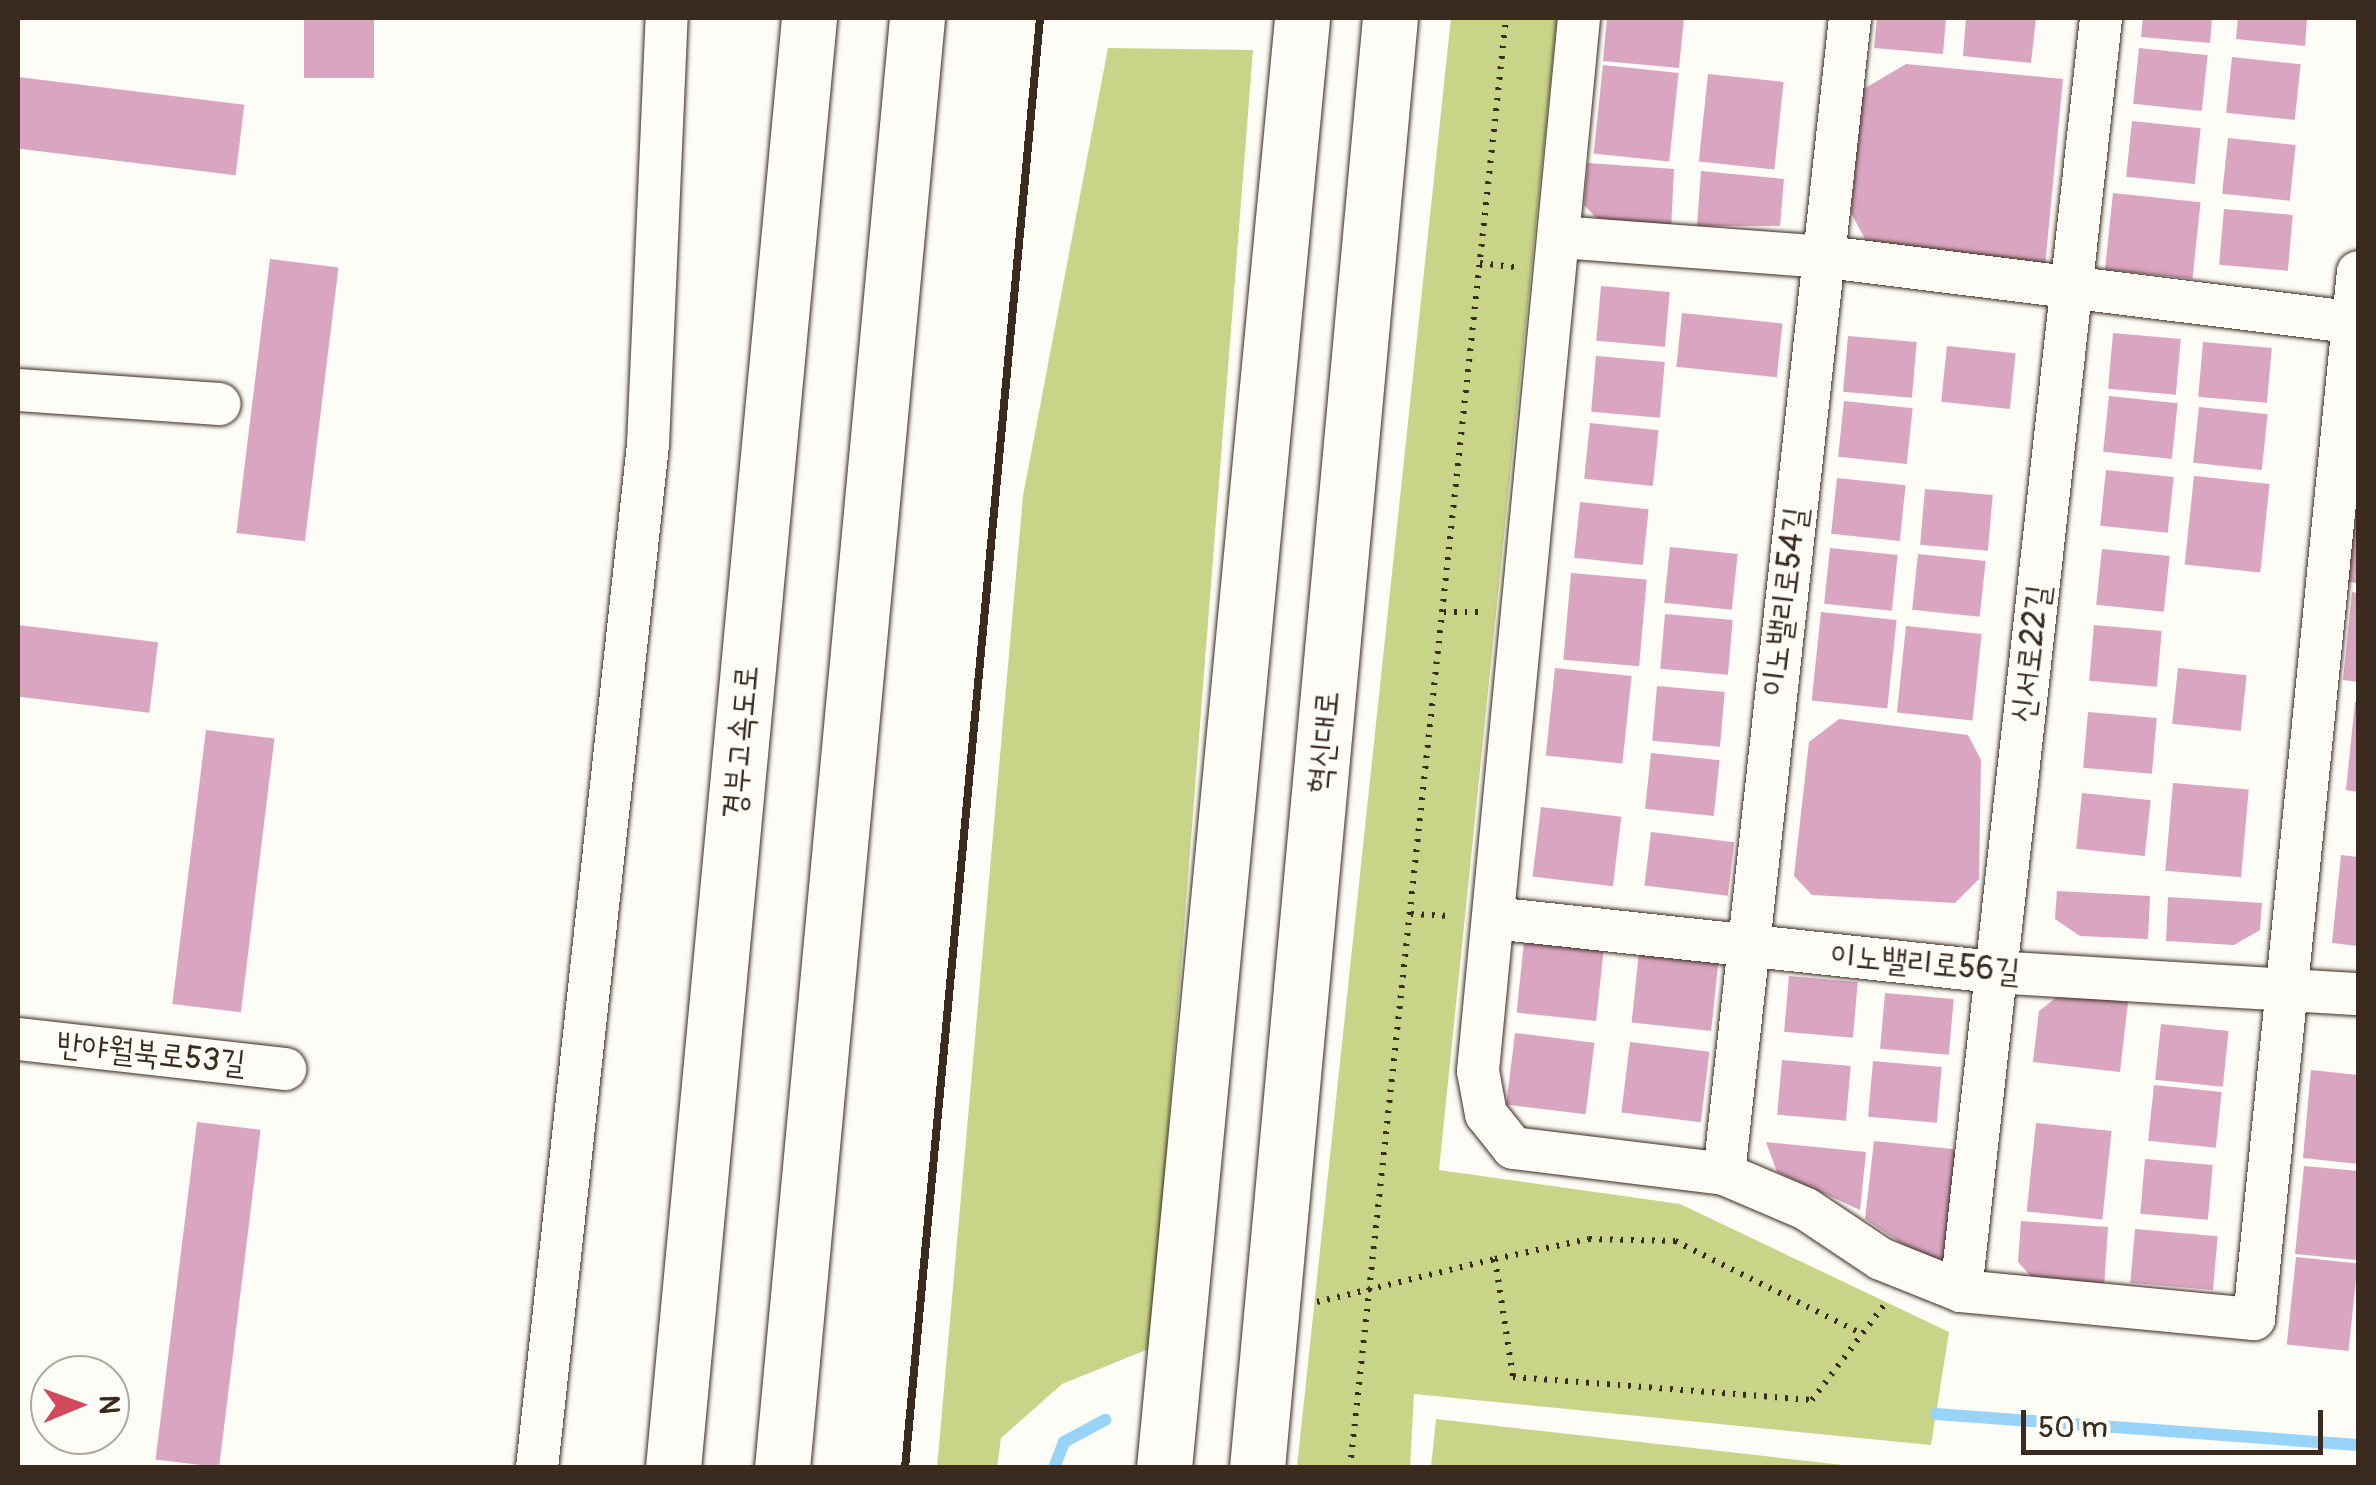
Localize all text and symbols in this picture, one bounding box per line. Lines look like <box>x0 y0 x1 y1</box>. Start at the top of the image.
street label: 이노밸리로54길 <box>1754 505 1816 699</box>
street label: 신서로22길 <box>2003 583 2059 725</box>
street label: 경부고속도로 <box>715 663 767 821</box>
street label: 혁신대로 <box>1300 689 1348 795</box>
street label: 이노밸리로56길 <box>1828 937 2022 991</box>
street label: 반야월북로53길 <box>55 1025 247 1083</box>
north arrow <box>30 1355 130 1455</box>
scale bar <box>2026 1390 2328 1452</box>
text: N <box>91 1395 126 1414</box>
text: 50 m <box>2038 1409 2108 1446</box>

